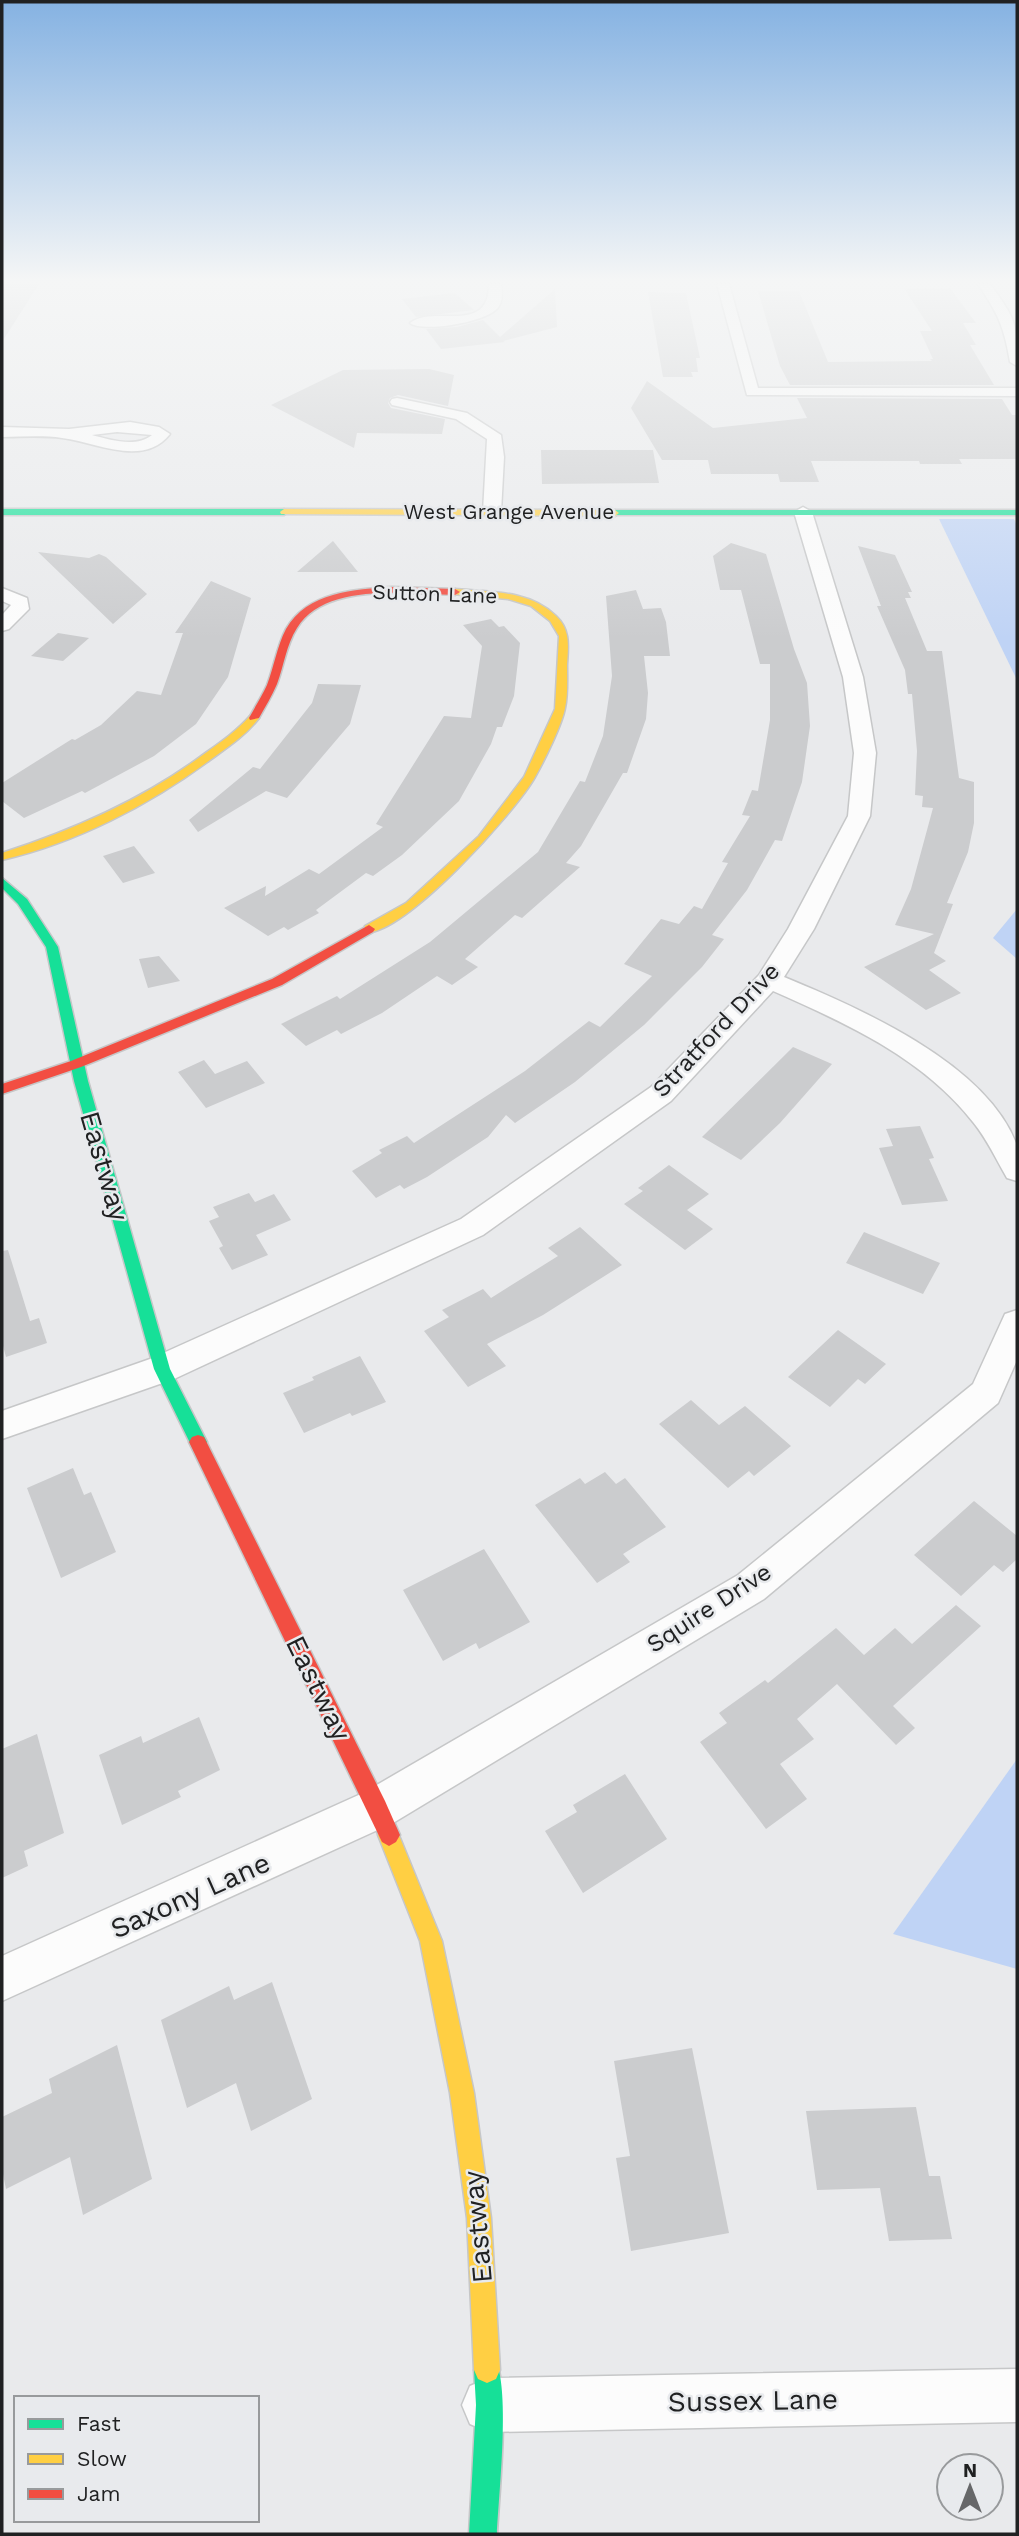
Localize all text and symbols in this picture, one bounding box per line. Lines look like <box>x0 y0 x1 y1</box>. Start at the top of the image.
street label: West Grange Avenue <box>404 499 614 524</box>
street label: Sutton Lane <box>372 579 498 608</box>
street label: Stratford Drive <box>647 957 785 1103</box>
street label: Eastway <box>73 1107 136 1225</box>
street label: Squire Drive <box>642 1557 776 1659</box>
street label: Eastway <box>279 1630 358 1747</box>
street label: Saxony Lane <box>105 1846 275 1945</box>
street label: Eastway <box>456 2169 499 2285</box>
street label: Sussex Lane <box>668 2383 838 2418</box>
legend <box>14 2396 259 2522</box>
text: Fast <box>77 2411 121 2436</box>
text: Slow <box>77 2446 127 2471</box>
north arrow <box>935 2452 1005 2522</box>
text: N <box>963 2459 977 2482</box>
text: Jam <box>77 2481 120 2506</box>

